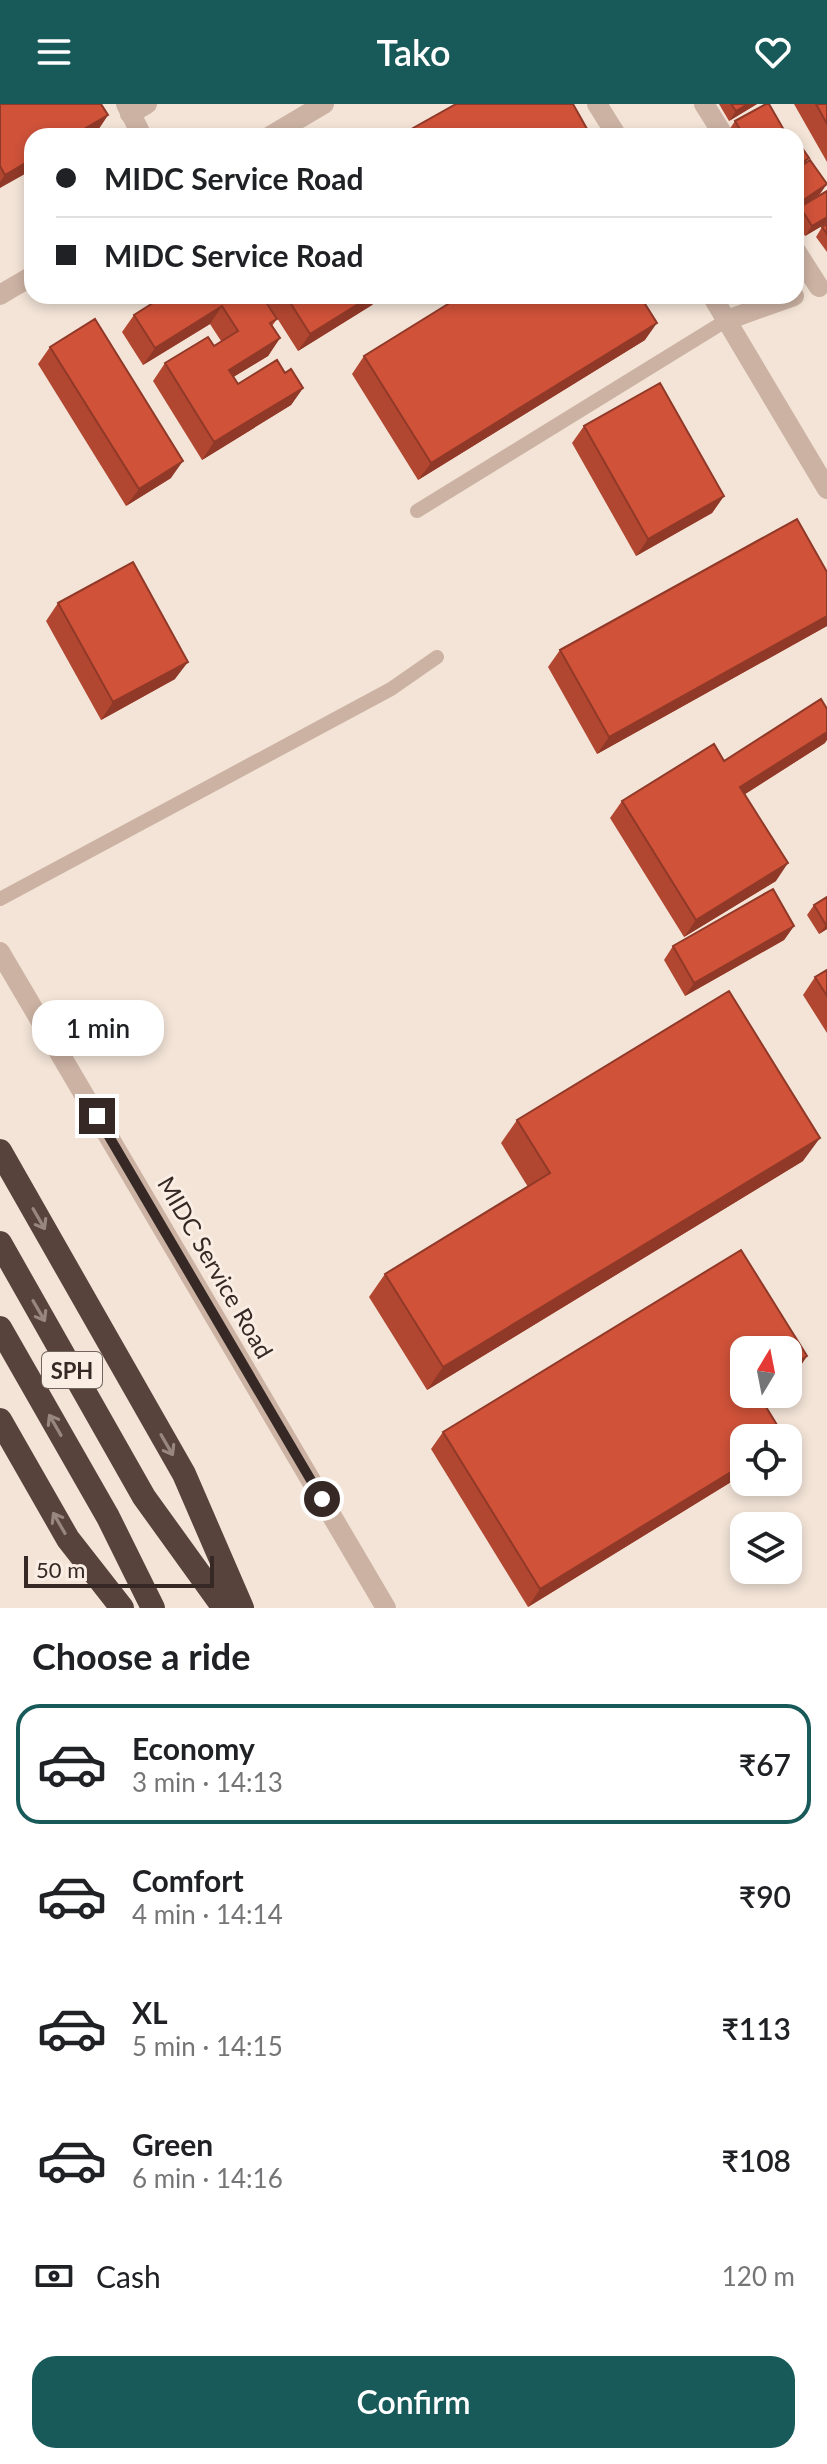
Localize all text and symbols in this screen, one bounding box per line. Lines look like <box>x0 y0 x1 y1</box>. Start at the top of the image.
icon: menu <box>32 30 76 74</box>
text: Tako <box>377 30 450 74</box>
icon: heart <box>751 30 795 74</box>
text: MIDC Service Road <box>104 160 364 196</box>
text: MIDC Service Road <box>104 237 364 273</box>
callout: 1 min <box>31 1000 163 1056</box>
text: 1 min <box>66 1012 130 1044</box>
route end <box>79 1098 115 1134</box>
street label: MIDC Service Road <box>152 1171 280 1363</box>
one-way arrow <box>31 1207 47 1230</box>
one-way arrow <box>31 1299 47 1322</box>
north arrow <box>730 1336 802 1408</box>
map controls <box>730 1336 802 1584</box>
road number: SPH <box>42 1352 102 1388</box>
one-way arrow <box>47 1414 63 1437</box>
button: locate <box>730 1424 802 1496</box>
one-way arrow <box>159 1433 175 1456</box>
route start <box>304 1481 340 1517</box>
one-way arrow <box>51 1512 66 1536</box>
button: layers <box>730 1512 802 1584</box>
scale bar <box>24 1552 214 1588</box>
text: 50 m <box>36 1556 85 1583</box>
text: Choose a ride <box>32 1634 251 1678</box>
icon: car <box>36 1728 108 1800</box>
text: Economy <box>132 1730 255 1766</box>
text: ₹67 <box>739 1746 791 1782</box>
text: 3 min · 14:13 <box>132 1766 283 1798</box>
icon: car <box>36 1860 108 1932</box>
text: Comfort <box>132 1862 244 1898</box>
text: ₹90 <box>739 1878 791 1914</box>
text: 4 min · 14:14 <box>132 1898 283 1930</box>
icon: car <box>36 1992 108 2064</box>
text: XL <box>132 1994 168 2030</box>
text: ₹113 <box>721 2010 791 2046</box>
text: 5 min · 14:15 <box>132 2030 283 2062</box>
icon: car <box>36 2124 108 2196</box>
text: Green <box>132 2126 213 2162</box>
text: ₹108 <box>721 2142 791 2178</box>
text: 6 min · 14:16 <box>132 2162 283 2194</box>
icon: cash <box>32 2254 76 2298</box>
text: Cash <box>96 2258 161 2294</box>
text: 120 m <box>722 2260 795 2292</box>
button: Confirm <box>32 2356 795 2448</box>

